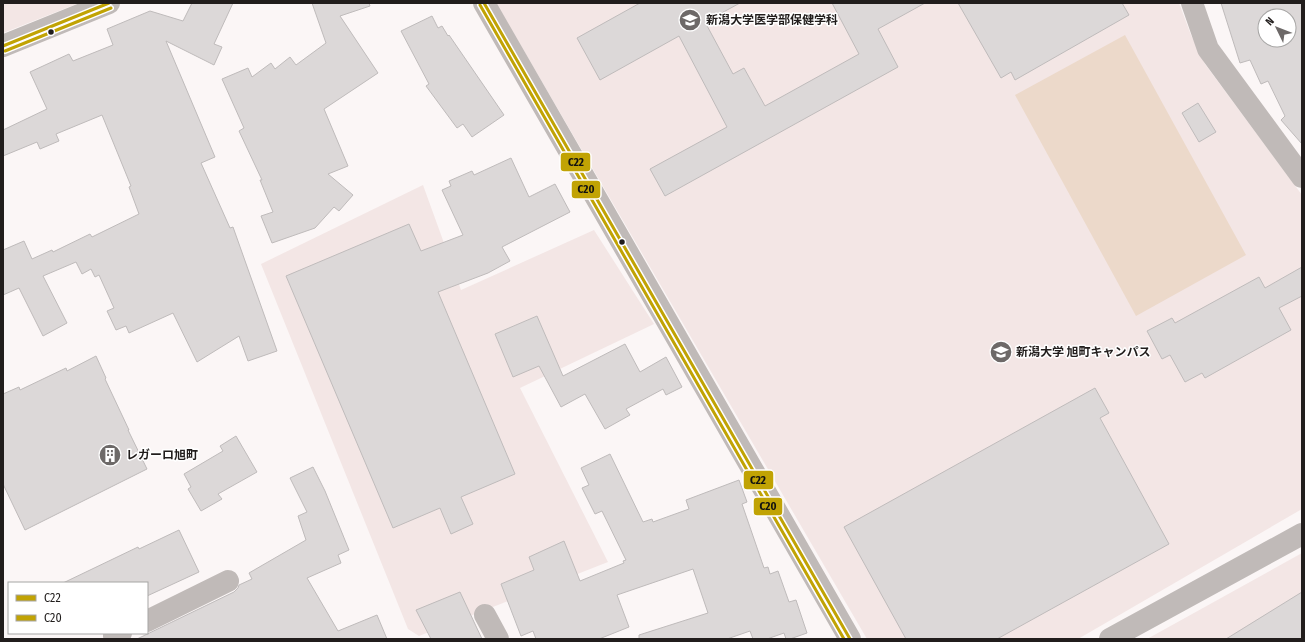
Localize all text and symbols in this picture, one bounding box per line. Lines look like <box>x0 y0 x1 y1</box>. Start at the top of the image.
school or university icon: 新潟大学医学部保健学科 <box>677 7 703 33</box>
north arrow <box>1257 8 1297 48</box>
place label: 新潟大学医学部保健学科 <box>706 13 838 27</box>
text: N <box>1263 15 1277 28</box>
unlabelled marker <box>46 27 56 37</box>
line badge: C22 <box>560 152 591 172</box>
text: C22 <box>568 156 584 169</box>
line badge: C20 <box>571 180 601 199</box>
text: C20 <box>578 183 594 196</box>
unlabelled marker <box>617 237 627 247</box>
school or university icon: 新潟大学 旭町キャンパス <box>988 339 1014 365</box>
place label: 新潟大学 旭町キャンパス <box>1016 345 1151 359</box>
building icon: レガーロ旭町 <box>97 442 123 468</box>
place label: レガーロ旭町 <box>126 448 198 462</box>
line badge: C22 <box>743 470 774 490</box>
text: C22 <box>750 474 766 487</box>
line badge: C20 <box>753 497 783 516</box>
text: C20 <box>760 500 776 513</box>
legend <box>8 582 148 634</box>
text: C22 <box>44 591 61 605</box>
text: C20 <box>44 611 62 625</box>

